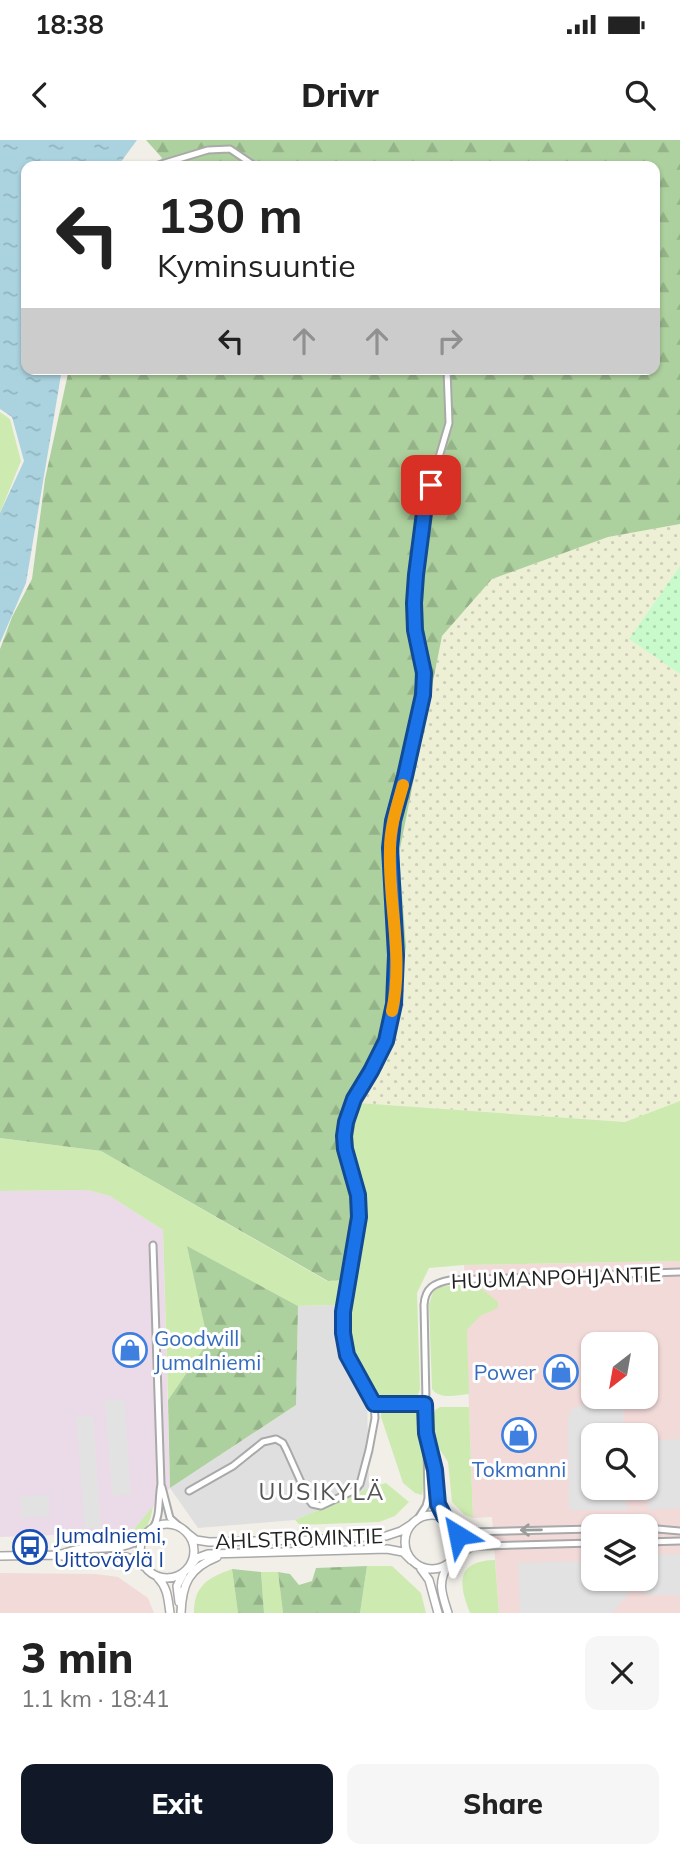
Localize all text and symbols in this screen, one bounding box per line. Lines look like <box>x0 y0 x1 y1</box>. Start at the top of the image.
text: 18:38 <box>35 8 104 41</box>
text: Drivr <box>301 75 379 115</box>
icon: back <box>21 76 59 114</box>
icon: search <box>621 76 659 114</box>
text: 130 m <box>157 184 303 245</box>
icon: left <box>42 189 133 280</box>
text: Kyminsuuntie <box>157 245 356 285</box>
icon: left <box>212 322 250 360</box>
icon: ahead <box>285 322 323 360</box>
icon: ahead <box>358 322 396 360</box>
icon: right <box>431 322 469 360</box>
pin <box>401 455 461 515</box>
icon: arrive <box>412 466 450 504</box>
street label: HUUMANPOHJANTIE <box>451 1260 661 1294</box>
place label: Goodwill Jumalniemi <box>154 1325 261 1375</box>
shop icon: Goodwill Jumalniemi <box>111 1331 149 1369</box>
north arrow <box>581 1332 658 1409</box>
map controls <box>581 1332 658 1591</box>
shop icon: Power <box>542 1353 580 1391</box>
place label: Power <box>474 1359 536 1385</box>
shop icon: Tokmanni <box>500 1416 538 1454</box>
button: search <box>581 1423 658 1500</box>
place label: Tokmanni <box>472 1456 566 1482</box>
district label: UUSIKYLÄ <box>259 1477 385 1506</box>
position arrow <box>421 1498 495 1572</box>
button: layers <box>581 1514 658 1591</box>
place label: Jumalniemi, Uittoväylä I <box>54 1522 166 1572</box>
street label: AHLSTRÖMINTIE <box>214 1522 384 1554</box>
one-way arrow <box>520 1524 543 1537</box>
bus stop icon: Jumalniemi, Uittoväylä I <box>11 1528 49 1566</box>
text: 3 min <box>21 1631 134 1684</box>
button: close <box>585 1636 659 1710</box>
text: 1.1 km · 18:41 <box>21 1684 170 1713</box>
button: Exit <box>21 1764 333 1844</box>
button: Share <box>347 1764 659 1844</box>

